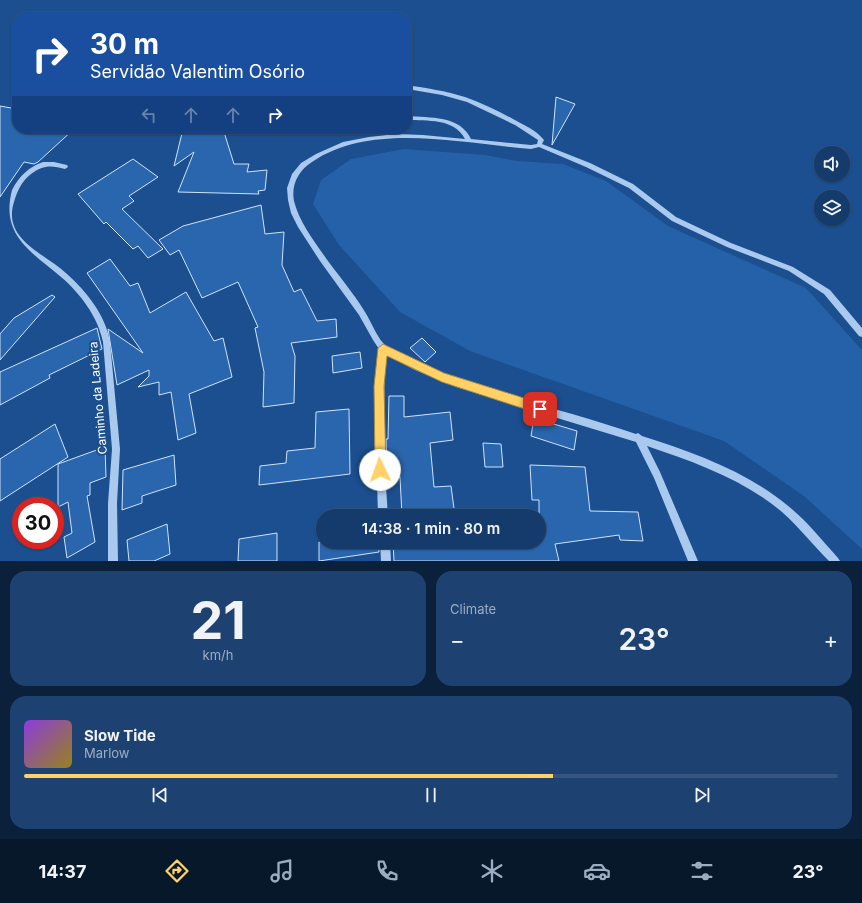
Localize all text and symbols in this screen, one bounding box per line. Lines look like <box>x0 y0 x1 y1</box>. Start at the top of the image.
text: 30 m <box>90 27 159 61</box>
icon: right <box>24 28 76 80</box>
text: Servidão Valentim Osório <box>90 61 305 82</box>
icon: left <box>138 104 160 126</box>
icon: ahead <box>180 104 202 126</box>
icon: ahead <box>222 104 244 126</box>
icon: right <box>264 104 286 126</box>
map controls <box>814 146 850 226</box>
button: sound <box>814 146 850 182</box>
button: layers <box>814 190 850 226</box>
street label: Caminho da Ladeira <box>85 341 110 455</box>
pin <box>523 392 557 426</box>
icon: arrive <box>529 398 551 420</box>
position arrow <box>359 449 401 491</box>
speed limit sign: 30 <box>12 497 64 549</box>
text: 14:38 · 1 min · 80 m <box>362 519 500 538</box>
text: 21 <box>190 589 246 652</box>
text: Climate <box>450 601 496 617</box>
text: 23° <box>618 621 670 657</box>
text: − <box>450 627 465 653</box>
text: + <box>823 627 838 653</box>
text: km/h <box>203 647 233 663</box>
text: Slow Tide <box>84 726 156 745</box>
text: Marlow <box>84 745 130 761</box>
icon: previous <box>149 784 171 806</box>
icon: pause <box>420 784 442 806</box>
icon: next <box>691 784 713 806</box>
icon: directions <box>163 857 191 885</box>
icon: music <box>268 857 296 885</box>
icon: phone <box>373 857 401 885</box>
icon: climate <box>478 857 506 885</box>
icon: car <box>583 857 611 885</box>
icon: filters <box>688 857 716 885</box>
text: 14:37 <box>38 861 86 882</box>
text: 23° <box>792 861 823 882</box>

